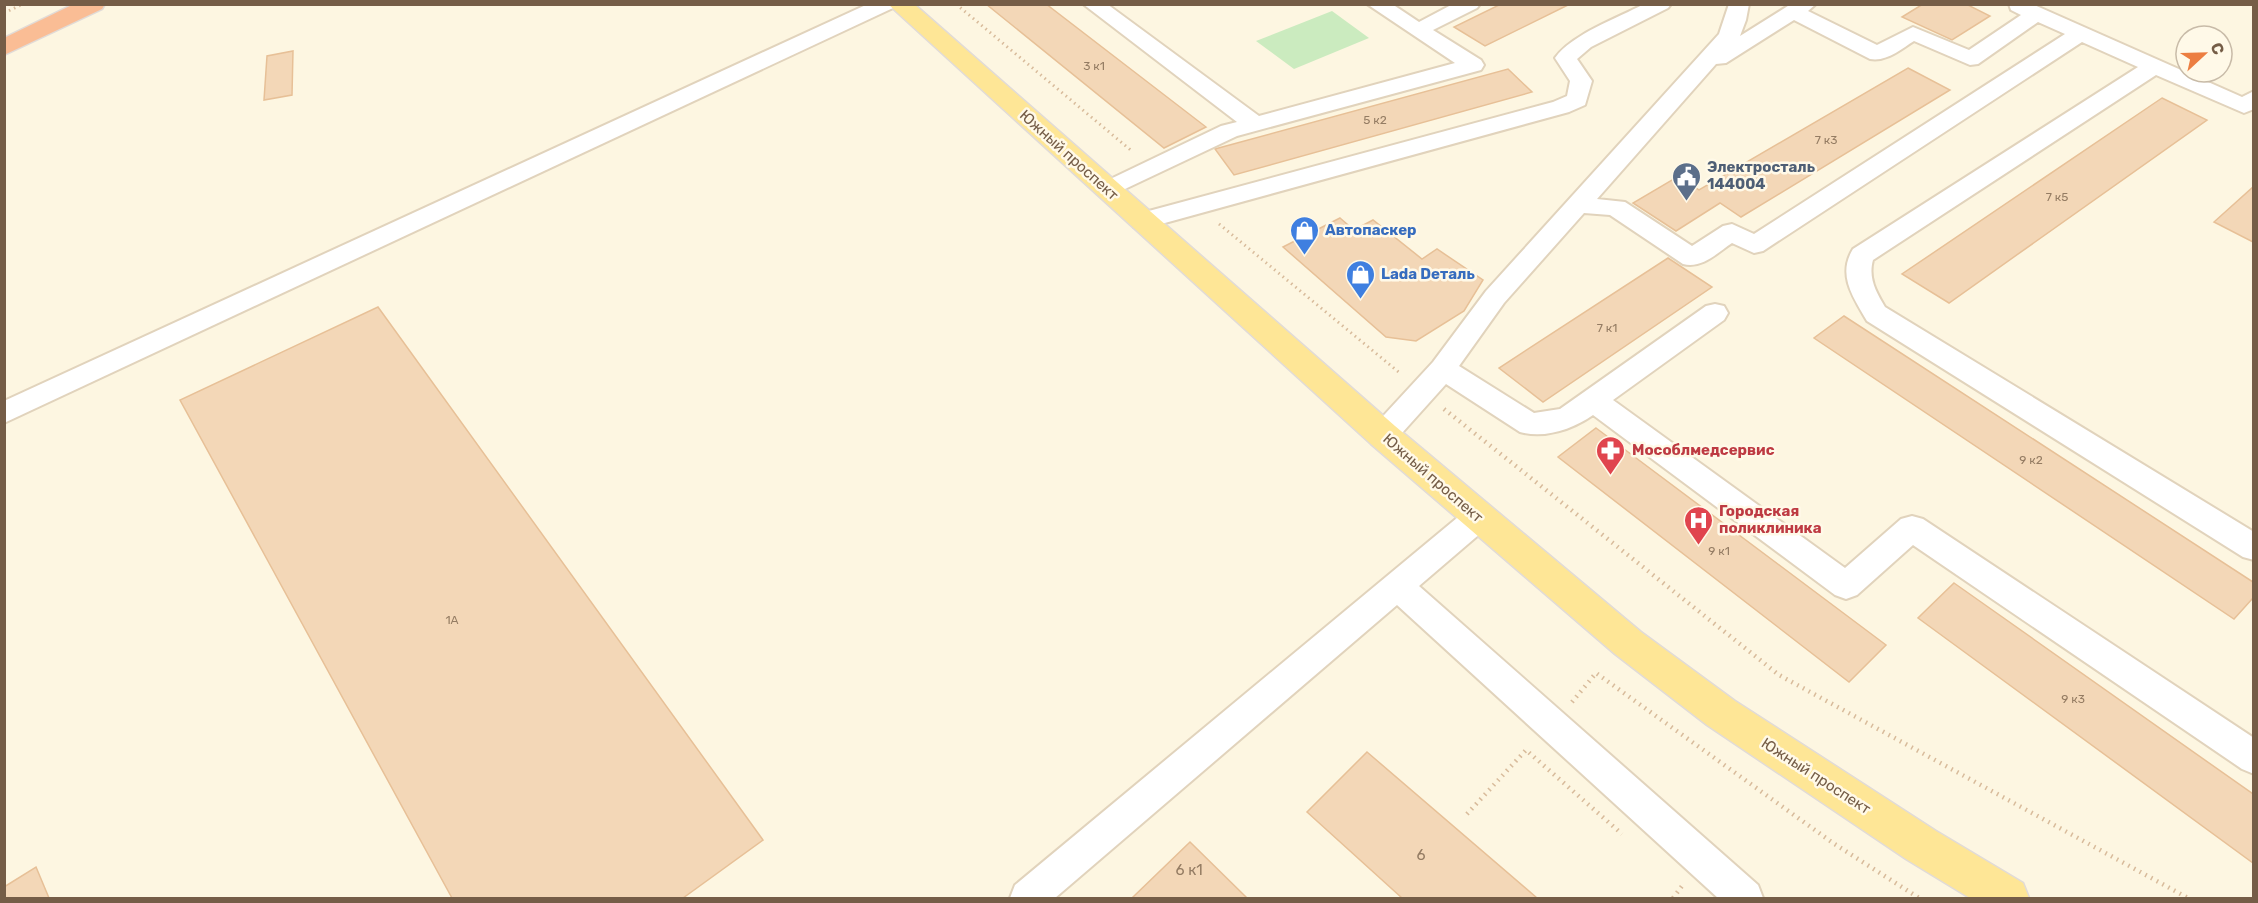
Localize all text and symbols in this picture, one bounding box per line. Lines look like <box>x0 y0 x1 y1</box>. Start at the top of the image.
north arrow <box>2174 24 2234 84</box>
text: С <box>2207 40 2228 57</box>
house number: 3 к1 <box>1083 59 1105 73</box>
street label: Южный проспект <box>1016 106 1122 204</box>
house number: 5 к2 <box>1363 113 1387 127</box>
house number: 7 к3 <box>1815 133 1837 147</box>
place label: Электросталь 144004 <box>1707 158 1816 193</box>
public building icon: Электросталь 144004 <box>1670 160 1702 202</box>
house number: 7 к5 <box>2046 190 2068 204</box>
shop icon: Автопаскер <box>1288 214 1320 256</box>
place label: Автопаскер <box>1325 221 1417 239</box>
shop icon: Lada Dеталь <box>1344 258 1376 300</box>
place label: Lada Dеталь <box>1381 265 1475 283</box>
house number: 7 к1 <box>1597 321 1617 335</box>
street label: Южный проспект <box>1379 430 1487 527</box>
pharmacy icon: Мособлмедсервис <box>1595 434 1627 476</box>
place label: Мособлмедсервис <box>1632 441 1775 459</box>
house number: 9 к2 <box>2019 453 2043 467</box>
place label: Городская поликлиника <box>1719 502 1822 537</box>
hospital icon: Городская поликлиника <box>1682 504 1714 546</box>
house number: 9 к1 <box>1708 544 1730 558</box>
house number: 1А <box>445 613 459 627</box>
house number: 9 к3 <box>2061 692 2085 706</box>
street label: Южный проспект <box>1758 734 1874 818</box>
house number: 6 <box>1416 846 1426 864</box>
house number: 6 к1 <box>1175 861 1203 879</box>

